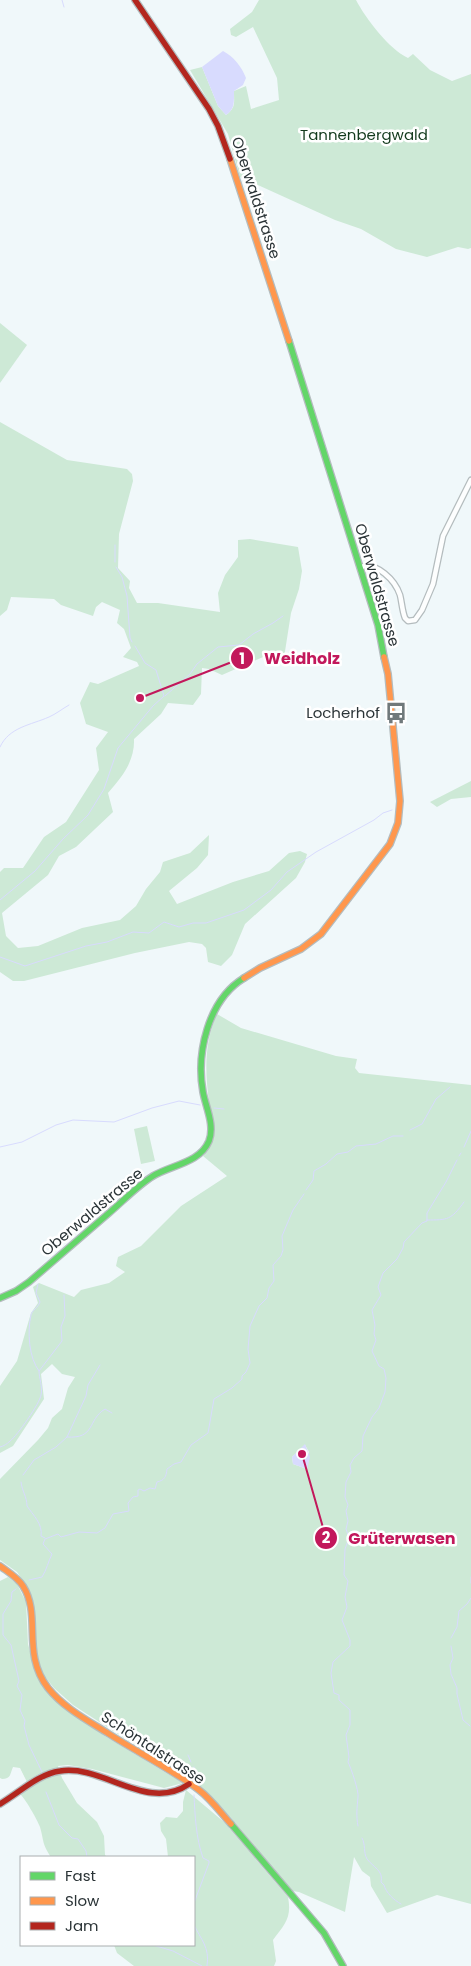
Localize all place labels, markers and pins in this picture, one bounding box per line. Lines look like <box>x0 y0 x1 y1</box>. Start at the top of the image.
callout: Weidholz <box>229 643 350 674</box>
bus stop icon: Locherhof <box>383 700 409 726</box>
place label: Locherhof <box>306 702 380 723</box>
callout: Grüterwasen <box>313 1523 465 1554</box>

